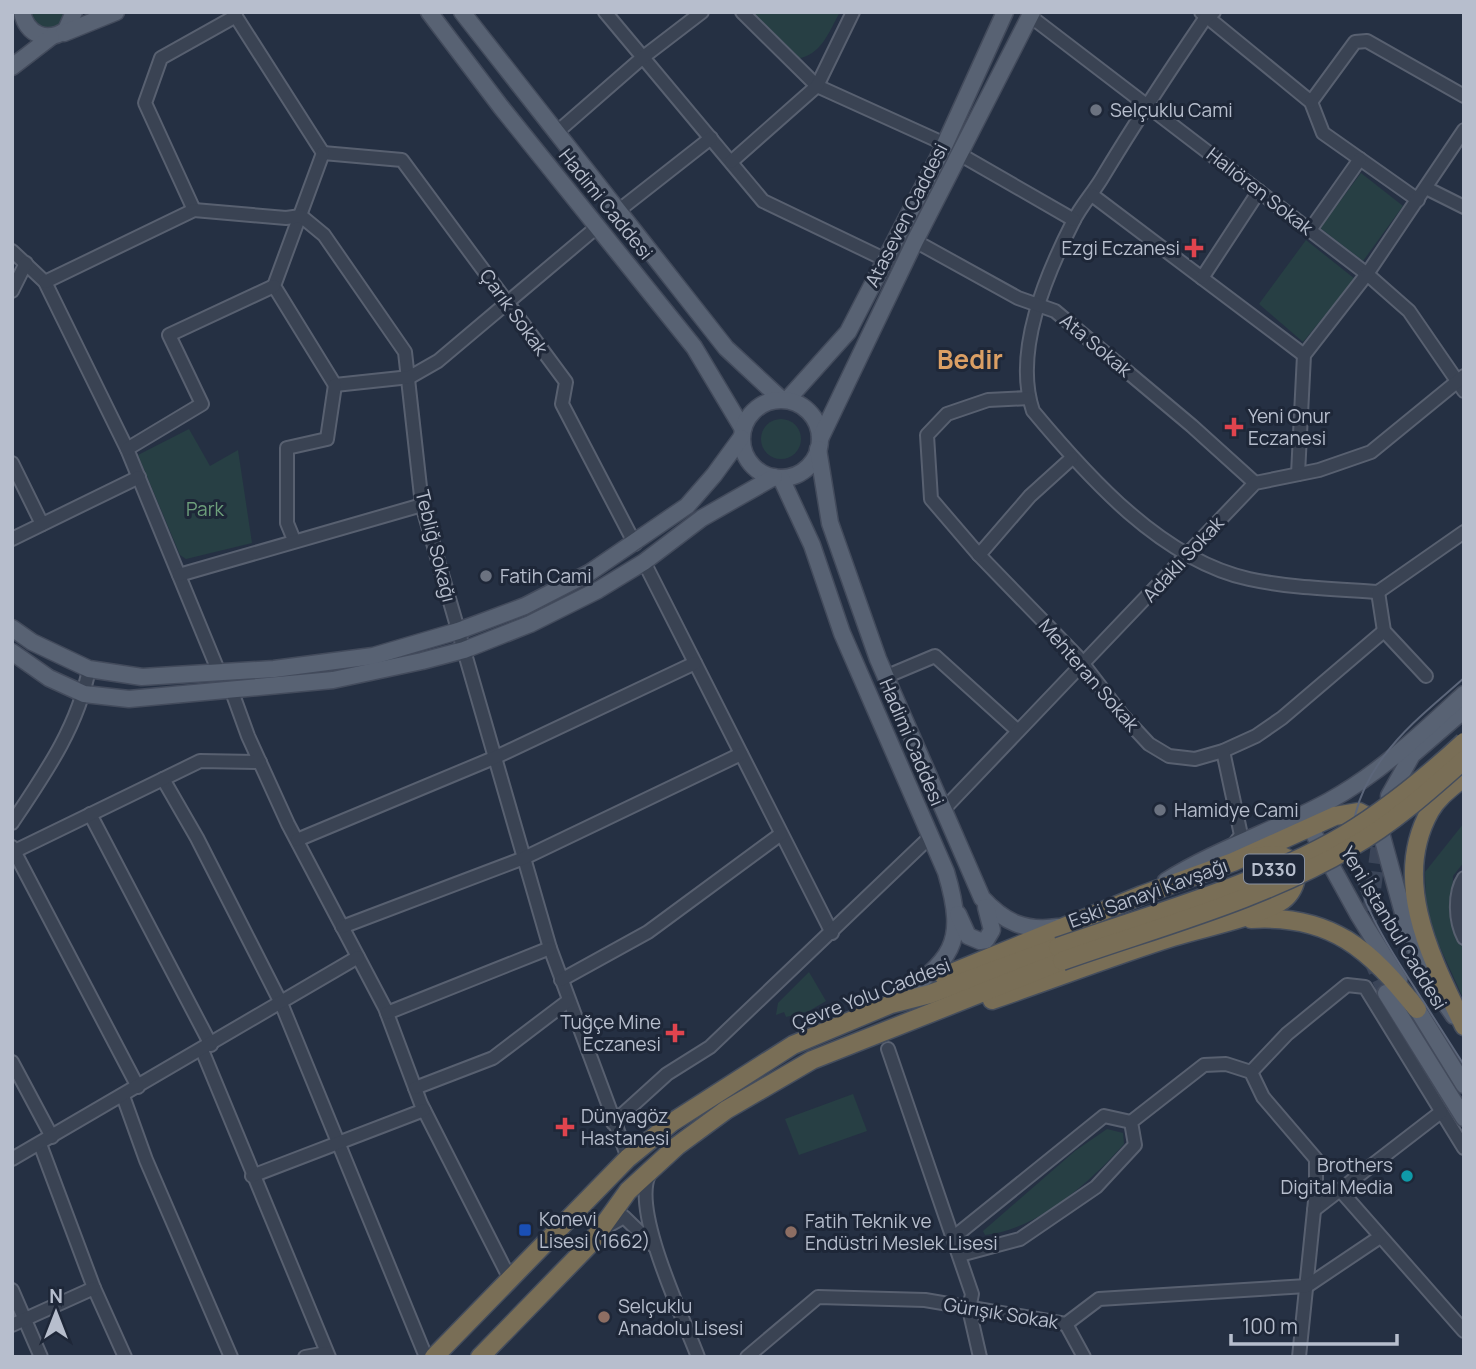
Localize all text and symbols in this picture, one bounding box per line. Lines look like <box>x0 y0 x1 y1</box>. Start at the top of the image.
place label: Selçuklu Cami <box>1110 97 1233 123</box>
marker: Selçuklu Cami <box>1088 102 1104 118</box>
street label: Ataseven Caddesi <box>859 139 953 291</box>
street label: Halıören Sokak <box>1201 141 1319 241</box>
street label: Hadimi Caddesi <box>553 143 659 265</box>
place label: Ezgi Eczanesi <box>1061 235 1180 261</box>
marker: Ezgi Eczanesi <box>1186 240 1202 256</box>
street label: Çarık Sokak <box>474 263 555 361</box>
street label: Ata Sokak <box>1055 307 1138 383</box>
district label: Bedir <box>937 341 1003 377</box>
place label: Yeni Onur Eczanesi <box>1248 403 1331 451</box>
marker: Yeni Onur Eczanesi <box>1226 419 1242 435</box>
street label: Tebliğ Sokağı <box>410 487 462 605</box>
park label: Park <box>186 496 224 522</box>
street label: Adaklı Sokak <box>1137 510 1230 607</box>
place label: Fatih Cami <box>500 563 592 589</box>
marker: Fatih Cami <box>478 568 494 584</box>
street label: Mehteran Sokak <box>1033 613 1145 737</box>
street label: Hadimi Caddesi <box>874 674 950 810</box>
place label: Hamidye Cami <box>1174 797 1299 823</box>
marker: Hamidye Cami <box>1152 802 1168 818</box>
street label: Yeni İstanbul Caddesi <box>1335 842 1453 1014</box>
street label: Eski Sanayi Kavşağı <box>1065 852 1231 934</box>
road number: D330 <box>1244 854 1304 884</box>
street label: Çevre Yolu Caddesi <box>788 952 954 1036</box>
place label: Tuğçe Mine Eczanesi <box>560 1009 661 1057</box>
marker: Tuğçe Mine Eczanesi <box>667 1025 683 1041</box>
place label: Dünyagöz Hastanesi <box>581 1103 669 1151</box>
marker: Dünyagöz Hastanesi <box>555 1117 575 1137</box>
place label: Brothers Digital Media <box>1280 1152 1393 1200</box>
marker: Brothers Digital Media <box>1399 1168 1415 1184</box>
place label: Konevi Lisesi (1662) <box>539 1206 650 1254</box>
place label: Fatih Teknik ve Endüstri Meslek Lisesi <box>805 1208 998 1256</box>
marker: Konevi Lisesi (1662) <box>517 1222 533 1238</box>
marker: Fatih Teknik ve Endüstri Meslek Lisesi <box>783 1224 799 1240</box>
north arrow <box>21 1278 91 1348</box>
text: N <box>49 1283 63 1309</box>
street label: Gürışık Sokak <box>942 1291 1061 1335</box>
place label: Selçuklu Anadolu Lisesi <box>618 1293 744 1341</box>
scale bar <box>1231 1302 1397 1346</box>
marker: Selçuklu Anadolu Lisesi <box>596 1309 612 1325</box>
text: 100 m <box>1242 1312 1298 1340</box>

